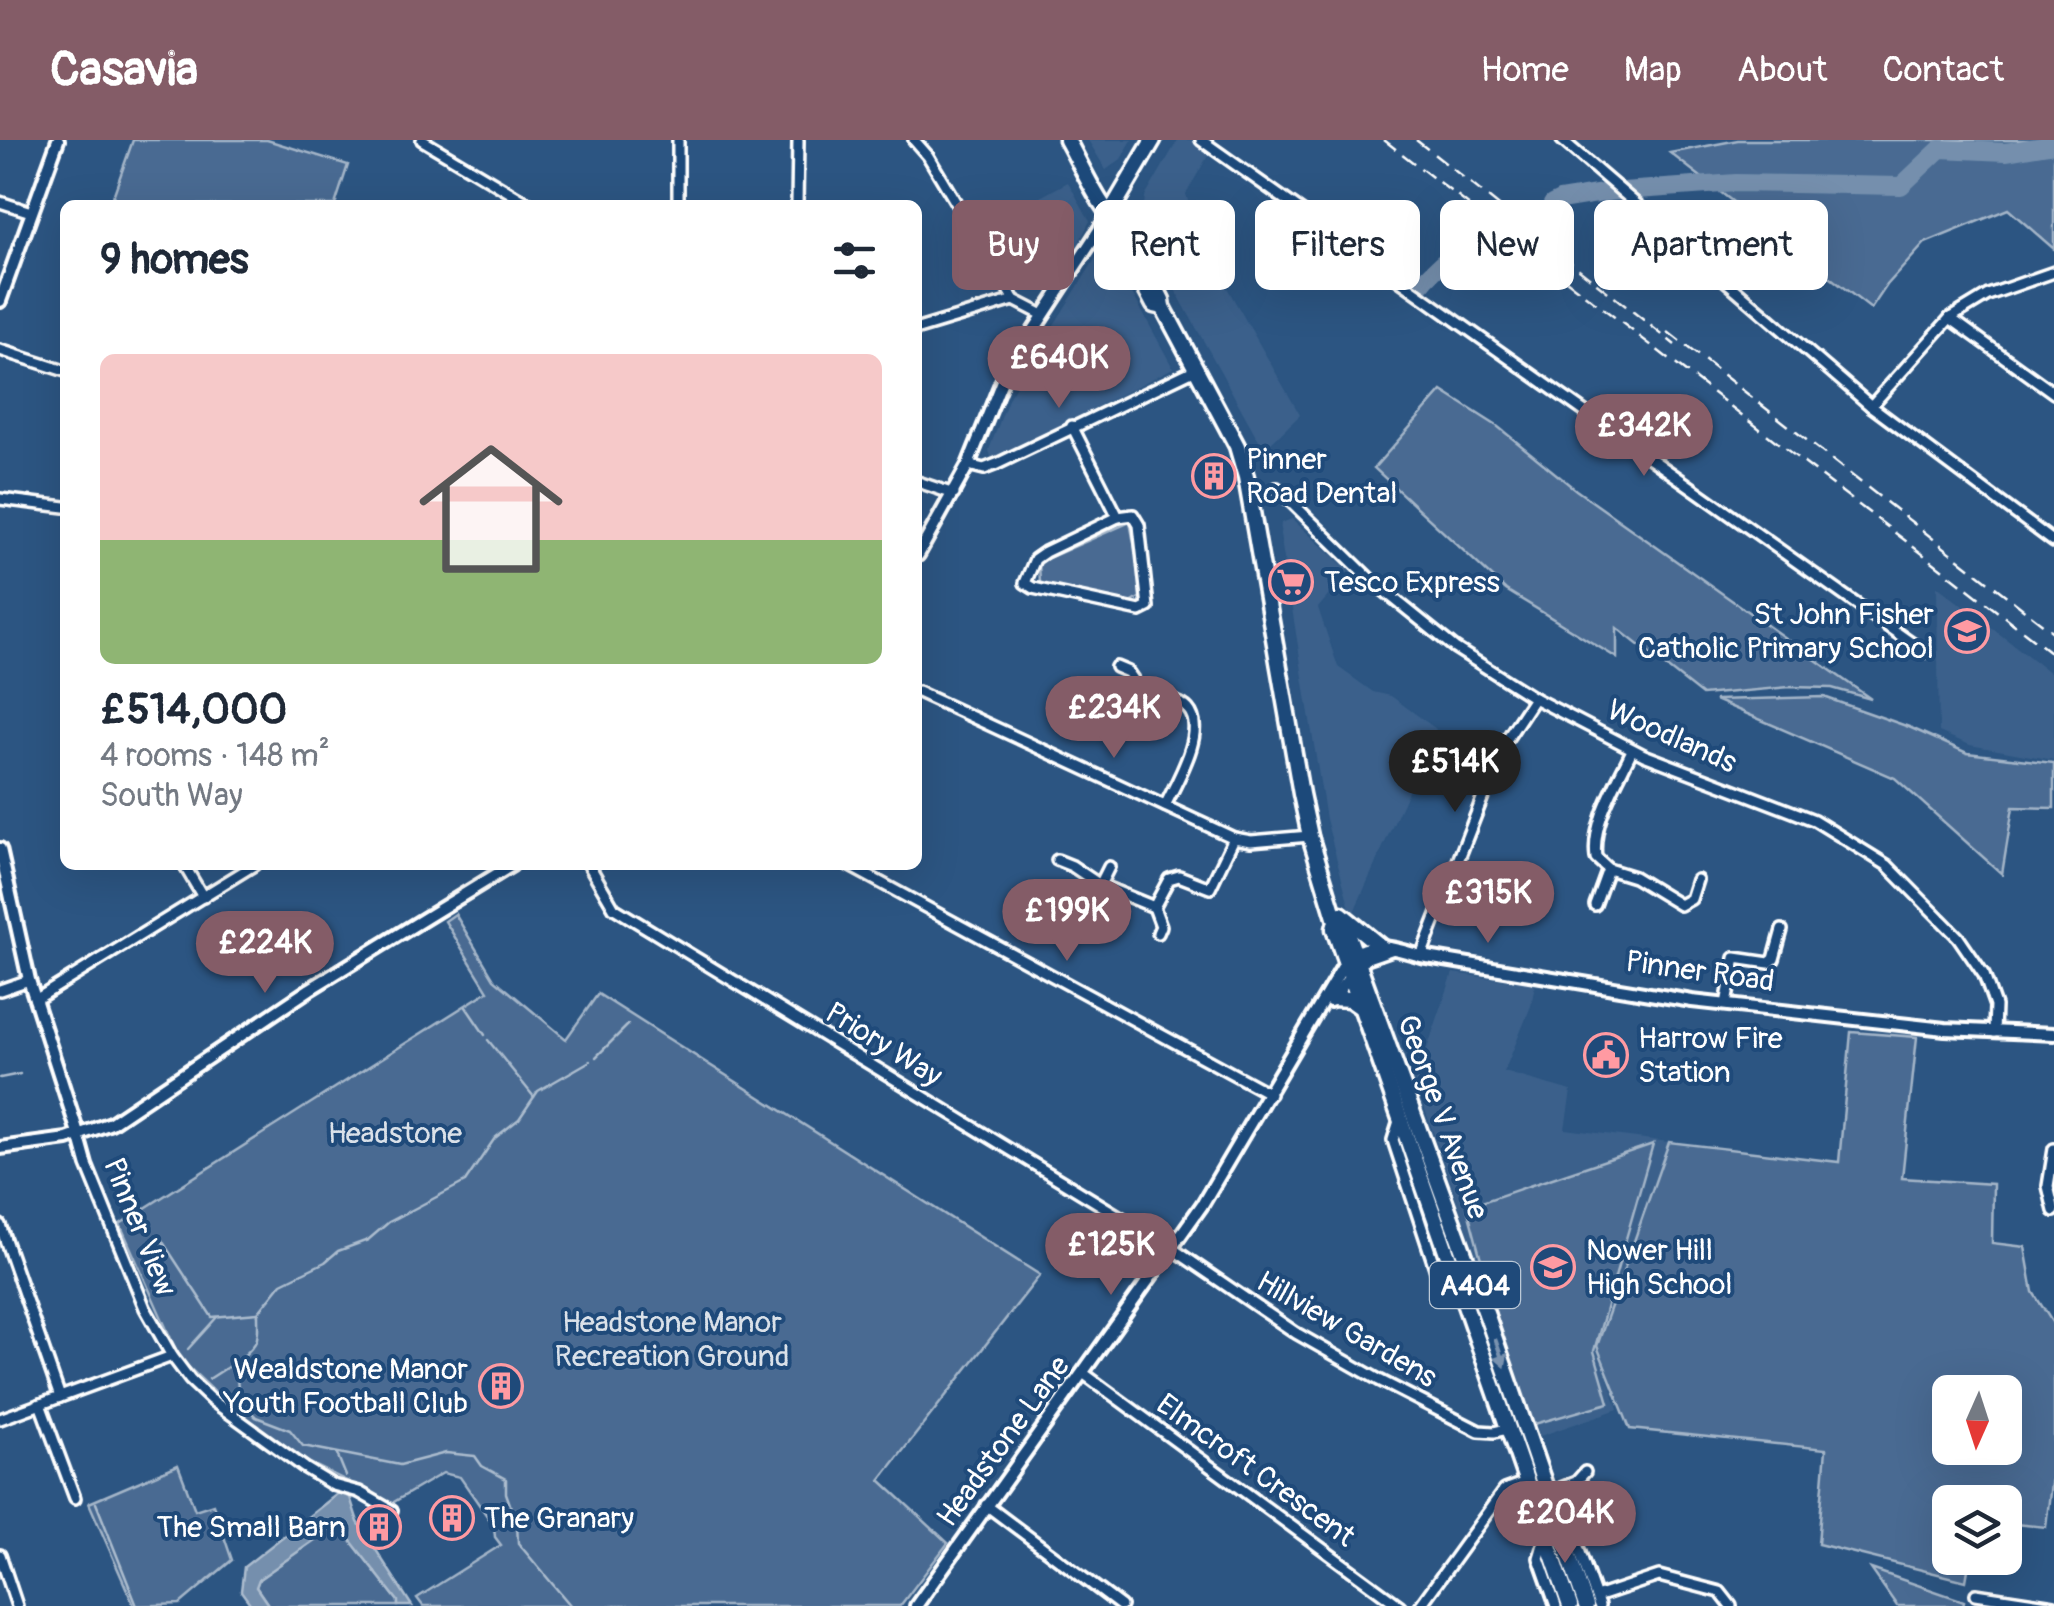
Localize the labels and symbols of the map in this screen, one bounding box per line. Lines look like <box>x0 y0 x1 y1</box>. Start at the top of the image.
pin: £640K <box>989 326 1129 411</box>
pin: £342K <box>1574 394 1714 479</box>
place label: Pinner Road Dental <box>1246 441 1398 512</box>
building icon: Pinner Road Dental <box>1191 453 1237 499</box>
supermarket icon: Tesco Express <box>1268 559 1314 605</box>
place label: Tesco Express <box>1324 564 1500 601</box>
place label: St John Fisher Catholic Primary School <box>1638 596 1934 667</box>
school or university icon: St John Fisher Catholic Primary School <box>1944 608 1990 654</box>
pin: £234K <box>1044 676 1184 761</box>
street label: Woodlands <box>1601 692 1742 781</box>
pin: £514K <box>1385 730 1525 815</box>
pin: £315K <box>1418 861 1558 946</box>
pin: £199K <box>997 879 1137 964</box>
pin: £224K <box>195 911 335 996</box>
street label: Pinner Road <box>1623 943 1777 1000</box>
street label: Priory Way <box>819 994 949 1095</box>
street label: George V Avenue <box>1388 1010 1497 1225</box>
place label: Harrow Fire Station <box>1638 1020 1783 1091</box>
public building icon: Harrow Fire Station <box>1583 1032 1629 1078</box>
park label: Headstone <box>328 1115 462 1152</box>
street label: Pinner View <box>95 1153 184 1302</box>
pin: £125K <box>1041 1213 1181 1298</box>
place label: Nower Hill High School <box>1586 1232 1732 1303</box>
school or university icon: Nower Hill High School <box>1530 1244 1576 1290</box>
road number: A404 <box>1430 1262 1520 1308</box>
street label: Hillview Gardens <box>1250 1263 1443 1396</box>
park label: Headstone Manor Recreation Ground <box>555 1304 789 1375</box>
one-way arrow <box>1493 1339 1508 1369</box>
street label: Headstone Lane <box>929 1348 1078 1534</box>
place label: Wealdstone Manor Youth Football Club <box>223 1351 468 1422</box>
building icon: Wealdstone Manor Youth Football Club <box>478 1363 524 1409</box>
north arrow <box>1932 1375 2022 1465</box>
street label: Elmcroft Crescent <box>1149 1386 1363 1555</box>
pin: £204K <box>1495 1481 1635 1566</box>
building icon: The Granary <box>429 1495 475 1541</box>
place label: The Granary <box>484 1500 634 1537</box>
building icon: The Small Barn <box>356 1504 402 1550</box>
place label: The Small Barn <box>156 1509 346 1546</box>

